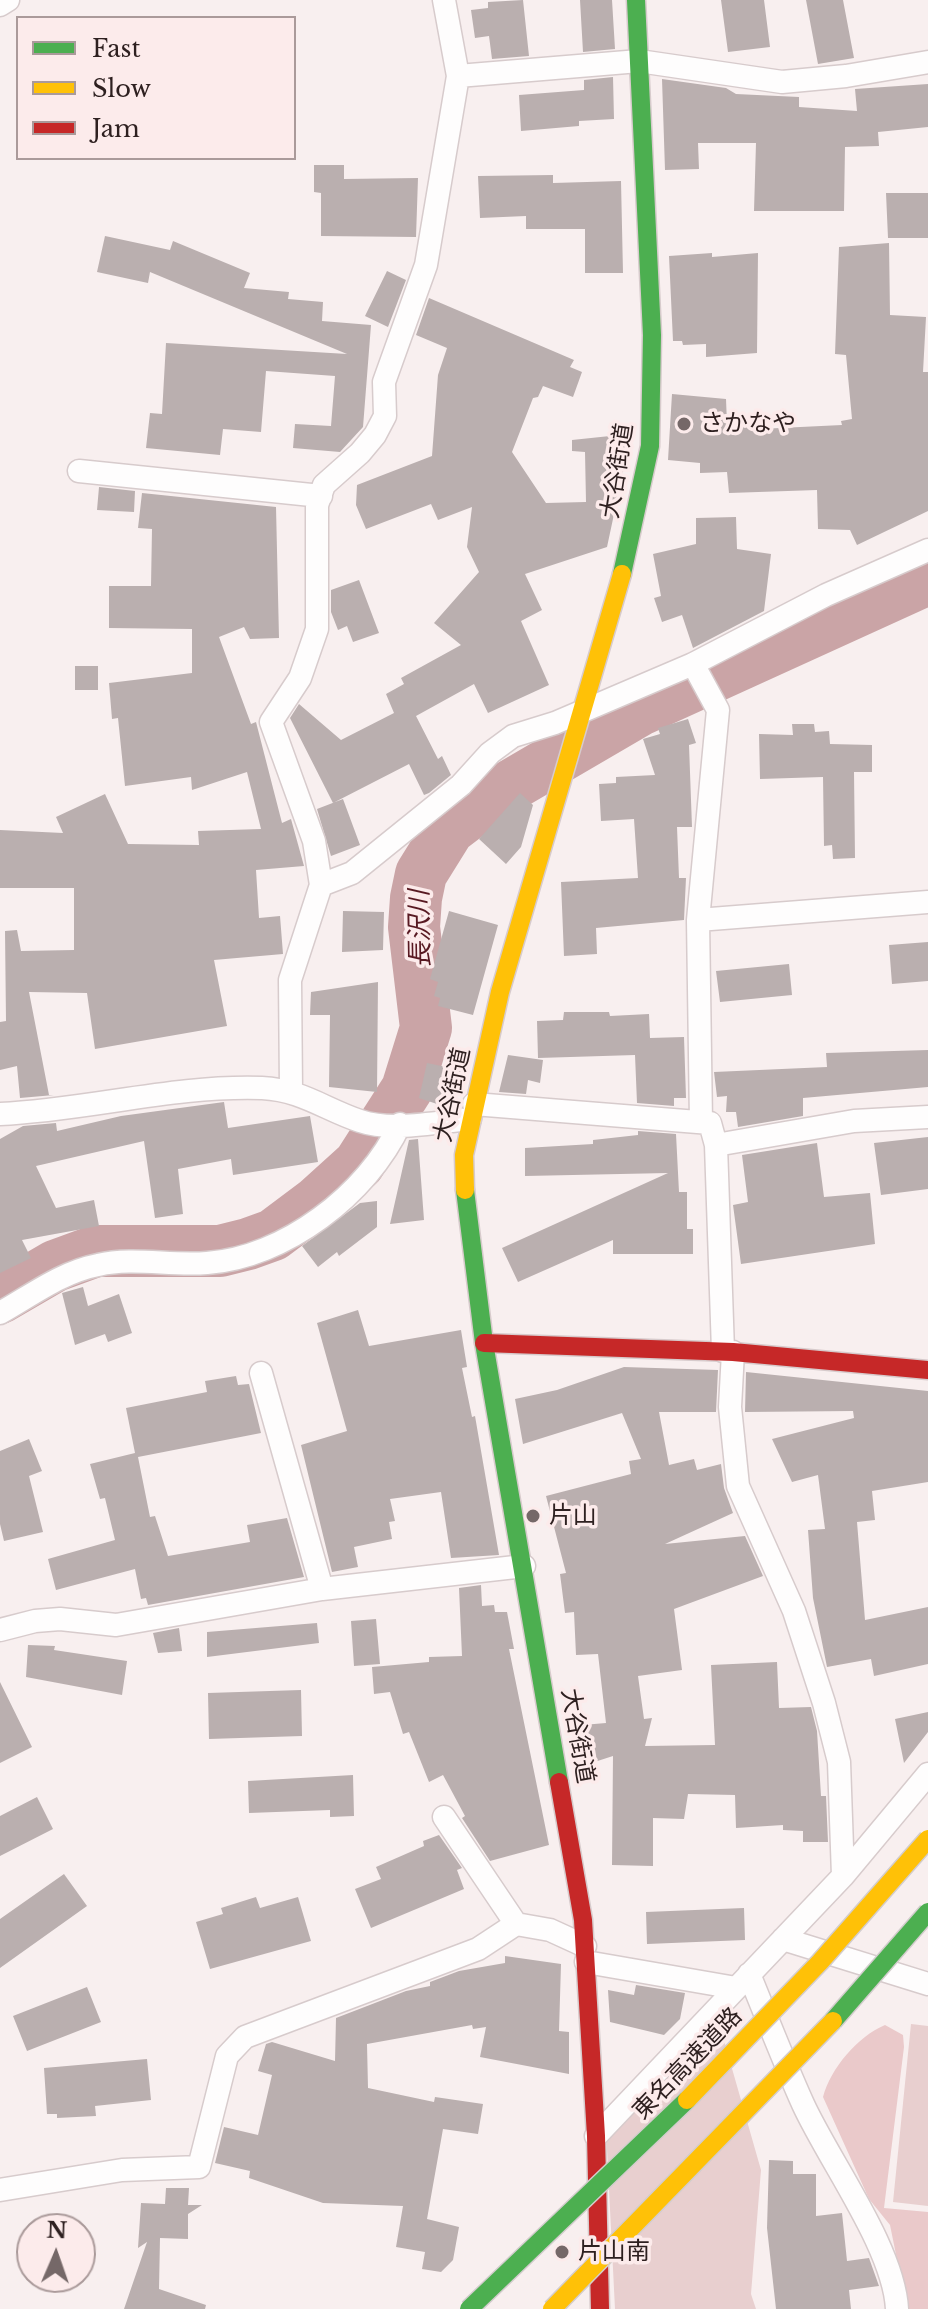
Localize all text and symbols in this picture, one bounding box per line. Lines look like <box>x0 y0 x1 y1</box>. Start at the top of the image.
legend <box>16 16 296 160</box>
text: Fast <box>92 34 140 63</box>
text: Slow <box>92 74 151 103</box>
text: Jam <box>92 114 140 143</box>
place label: さかなや <box>700 410 796 438</box>
marker: さかなや <box>675 415 693 433</box>
street label: 大谷街道 <box>596 421 640 521</box>
water label: 長沢川 <box>405 890 437 968</box>
street label: 大谷街道 <box>429 1045 477 1145</box>
place label: 片山 <box>549 1502 597 1530</box>
marker: 片山 <box>524 1507 542 1525</box>
street label: 大谷街道 <box>554 1686 600 1786</box>
street label: 東名高速道路 <box>628 2002 748 2126</box>
north arrow <box>16 2213 96 2293</box>
text: N <box>46 2217 68 2244</box>
place label: 片山南 <box>578 2238 650 2266</box>
marker: 片山南 <box>553 2243 571 2261</box>

